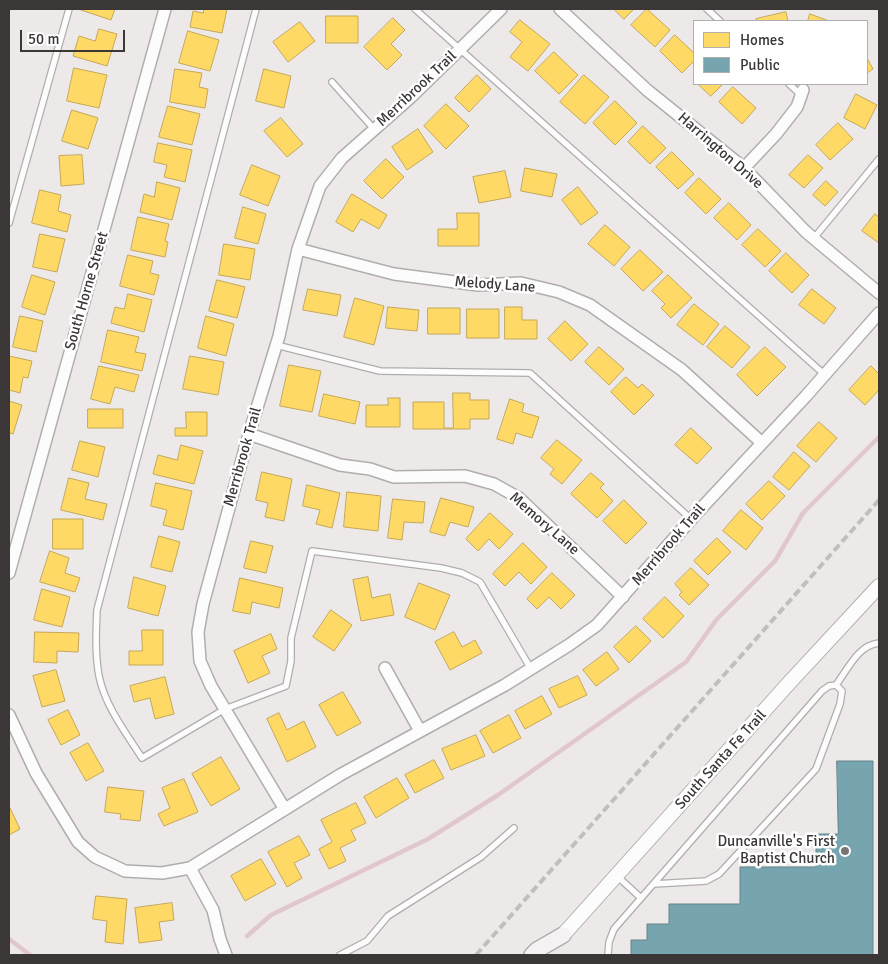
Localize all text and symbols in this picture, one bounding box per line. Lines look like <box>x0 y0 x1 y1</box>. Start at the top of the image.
scale bar <box>22 20 128 52</box>
legend <box>693 20 868 85</box>
text: 50 m <box>28 30 59 48</box>
text: Homes <box>740 31 784 49</box>
street label: Merribrook Trail <box>373 47 461 131</box>
text: Public <box>740 56 780 74</box>
street label: Harrington Drive <box>674 109 766 193</box>
street label: South Horne Street <box>61 230 113 352</box>
street label: Melody Lane <box>454 273 536 297</box>
street label: Merribrook Trail <box>220 405 266 509</box>
street label: Memory Lane <box>505 489 583 559</box>
street label: Merribrook Trail <box>629 500 709 590</box>
street label: South Santa Fe Trail <box>672 707 770 813</box>
place label: Duncanville's First Baptist Church <box>717 833 835 868</box>
marker: Duncanville's First Baptist Church <box>839 845 851 857</box>

